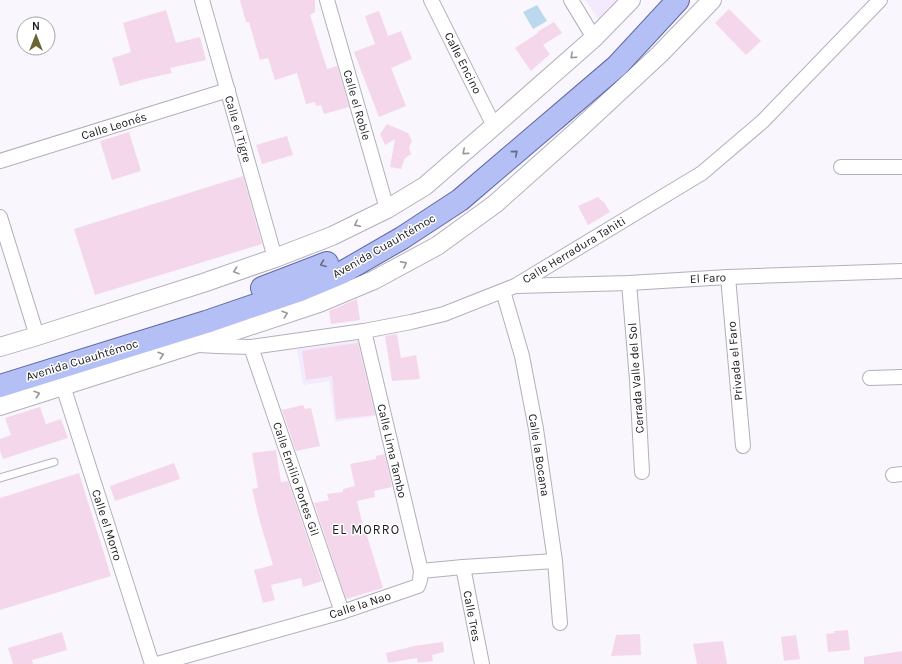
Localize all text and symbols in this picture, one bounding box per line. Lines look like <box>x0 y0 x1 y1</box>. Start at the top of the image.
north arrow <box>16 16 56 56</box>
text: N <box>32 20 40 33</box>
street label: Calle Encino <box>441 30 485 96</box>
one-way arrow <box>570 52 577 59</box>
street label: Calle el Roble <box>340 68 374 142</box>
street label: Calle el Tigre <box>222 94 254 164</box>
street label: Calle Leonés <box>80 109 148 143</box>
one-way arrow <box>462 147 469 154</box>
one-way arrow <box>510 151 518 158</box>
street label: Avenida Cuauhtémoc <box>330 211 438 281</box>
street label: Calle Herradura Tahiti <box>520 214 628 286</box>
one-way arrow <box>354 219 361 227</box>
one-way arrow <box>320 260 327 268</box>
one-way arrow <box>400 261 407 268</box>
one-way arrow <box>233 267 240 275</box>
street label: El Faro <box>689 270 727 286</box>
one-way arrow <box>281 310 288 319</box>
street label: Privada el Faro <box>725 321 745 401</box>
street label: Cerrada Valle del Sol <box>625 322 647 434</box>
street label: Avenida Cuauhtémoc <box>24 336 140 384</box>
one-way arrow <box>157 351 164 360</box>
one-way arrow <box>34 390 41 399</box>
street label: Calle Lima Tambo <box>374 403 410 499</box>
street label: Calle la Bocana <box>526 413 552 497</box>
street label: Calle Emilio Portes Gil <box>270 420 322 538</box>
street label: Calle el Morro <box>89 488 125 562</box>
district label: EL MORRO <box>332 522 400 537</box>
street label: Calle la Nao <box>327 588 393 622</box>
street label: Calle Tres <box>460 589 484 643</box>

